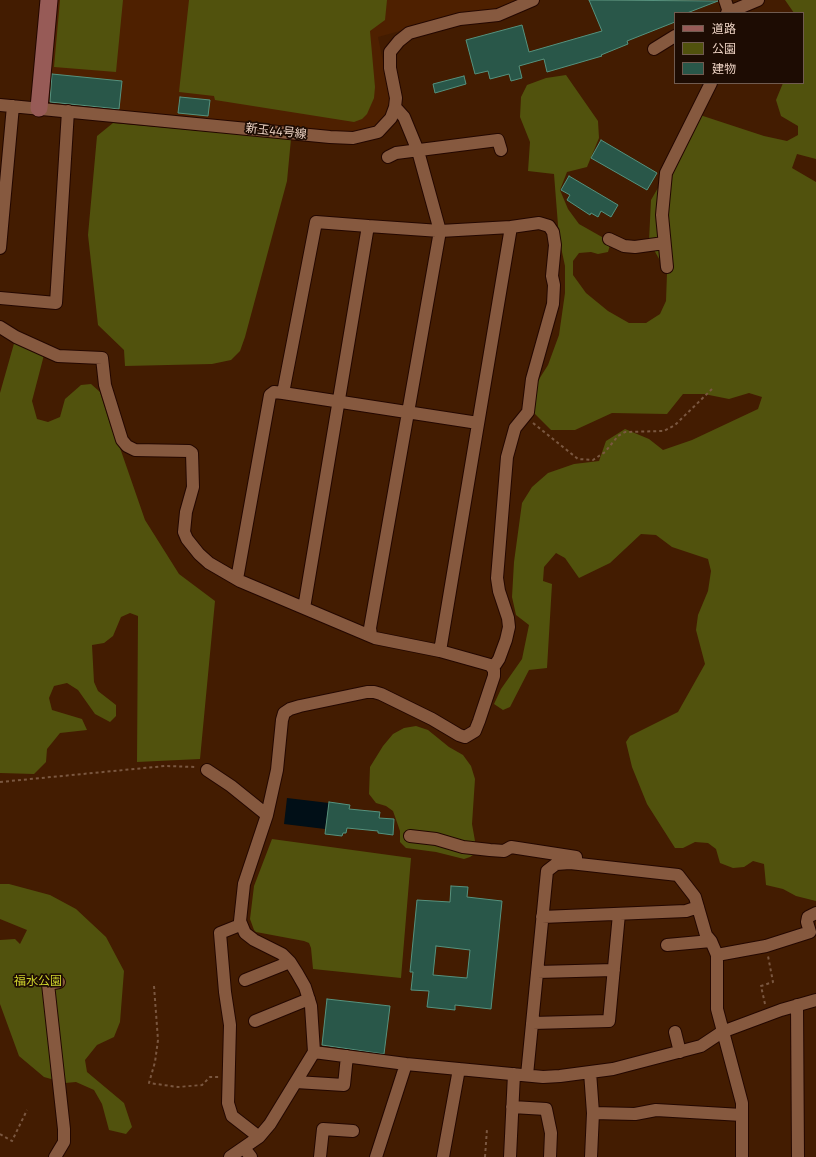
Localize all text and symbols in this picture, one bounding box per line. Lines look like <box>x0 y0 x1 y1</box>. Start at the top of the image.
legend <box>674 12 804 84</box>
text: 道路 <box>712 19 736 38</box>
text: 公園 <box>712 39 736 58</box>
text: 建物 <box>712 59 736 78</box>
street label: 新玉44号線 <box>245 122 307 142</box>
park label: 福水公園 <box>14 975 62 989</box>

